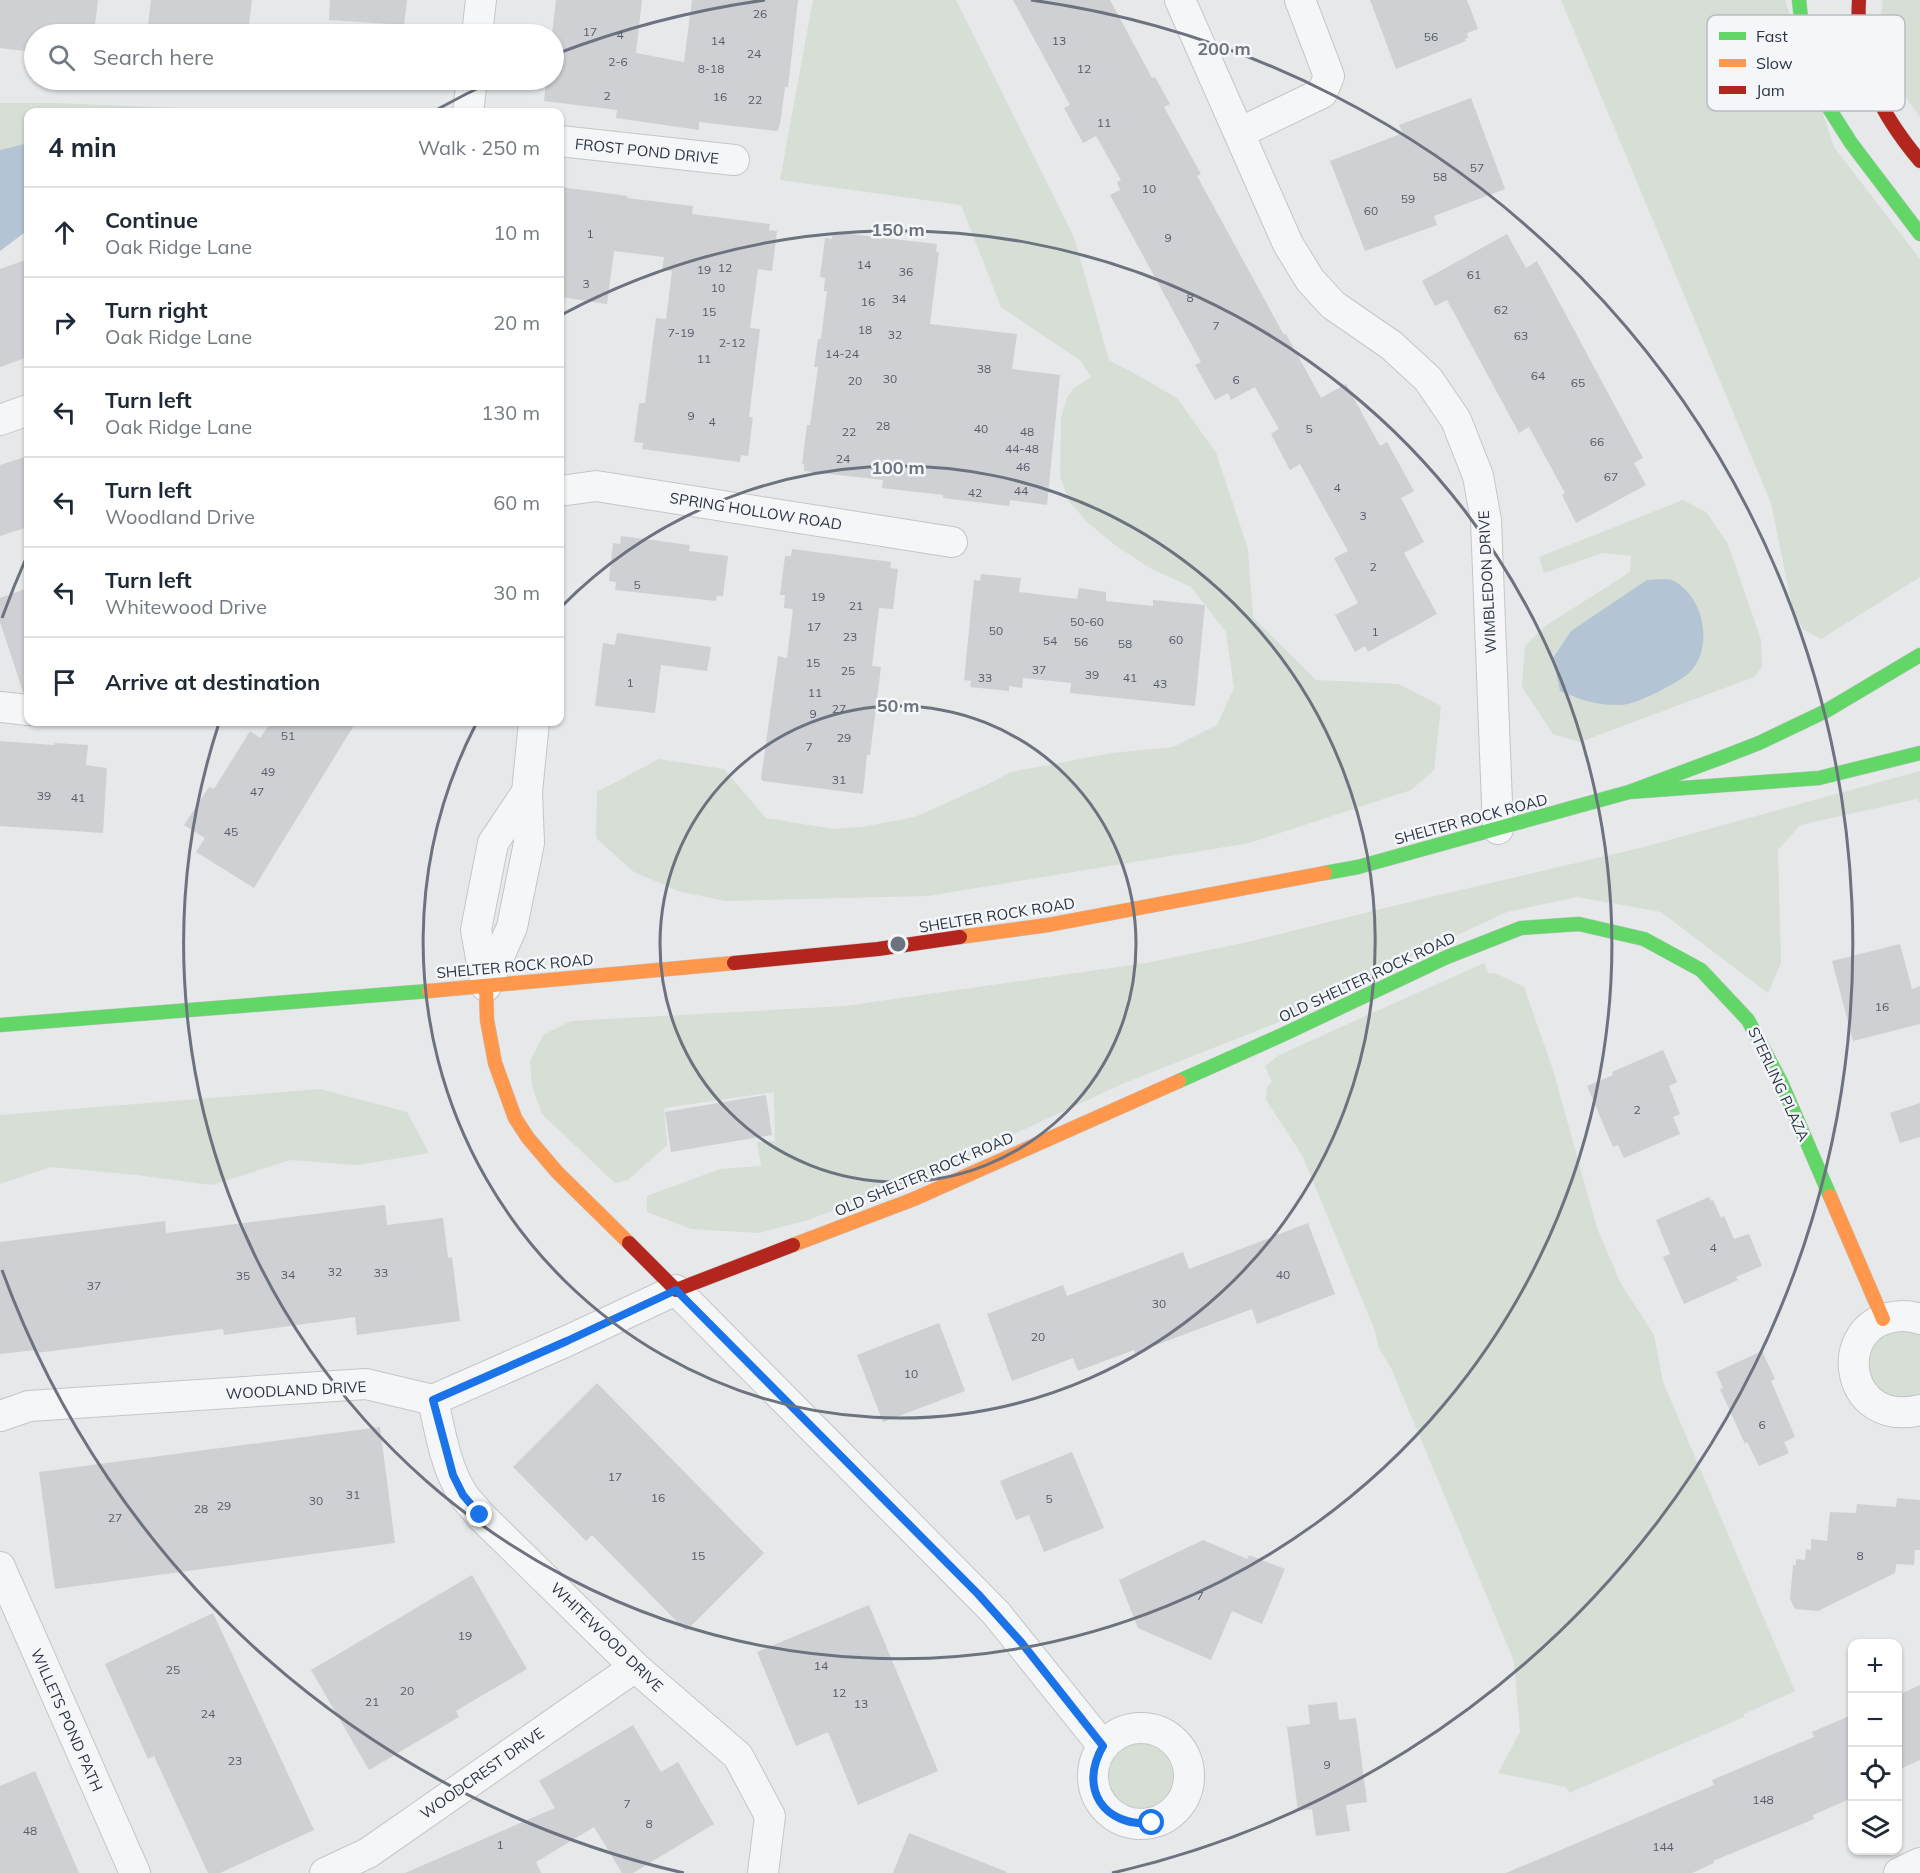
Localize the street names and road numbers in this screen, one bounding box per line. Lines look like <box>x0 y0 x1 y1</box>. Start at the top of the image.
street label: FROST POND DRIVE <box>574 134 720 168</box>
street label: SPRING HOLLOW ROAD <box>668 488 844 534</box>
street label: WIMBLEDON DRIVE <box>1474 510 1500 654</box>
street label: SHELTER ROCK ROAD <box>1392 789 1550 849</box>
street label: SHELTER ROCK ROAD <box>918 893 1076 937</box>
street label: OLD SHELTER ROCK ROAD <box>1276 928 1458 1026</box>
street label: SHELTER ROCK ROAD <box>436 950 594 982</box>
street label: STERLING PLAZA <box>1744 1024 1814 1144</box>
street label: OLD SHELTER ROCK ROAD <box>832 1128 1016 1220</box>
street label: WOODLAND DRIVE <box>225 1377 367 1403</box>
street label: WHITEWOOD DRIVE <box>547 1578 667 1696</box>
street label: WILLETS POND PATH <box>27 1646 107 1794</box>
street label: WOODCREST DRIVE <box>416 1723 548 1823</box>

